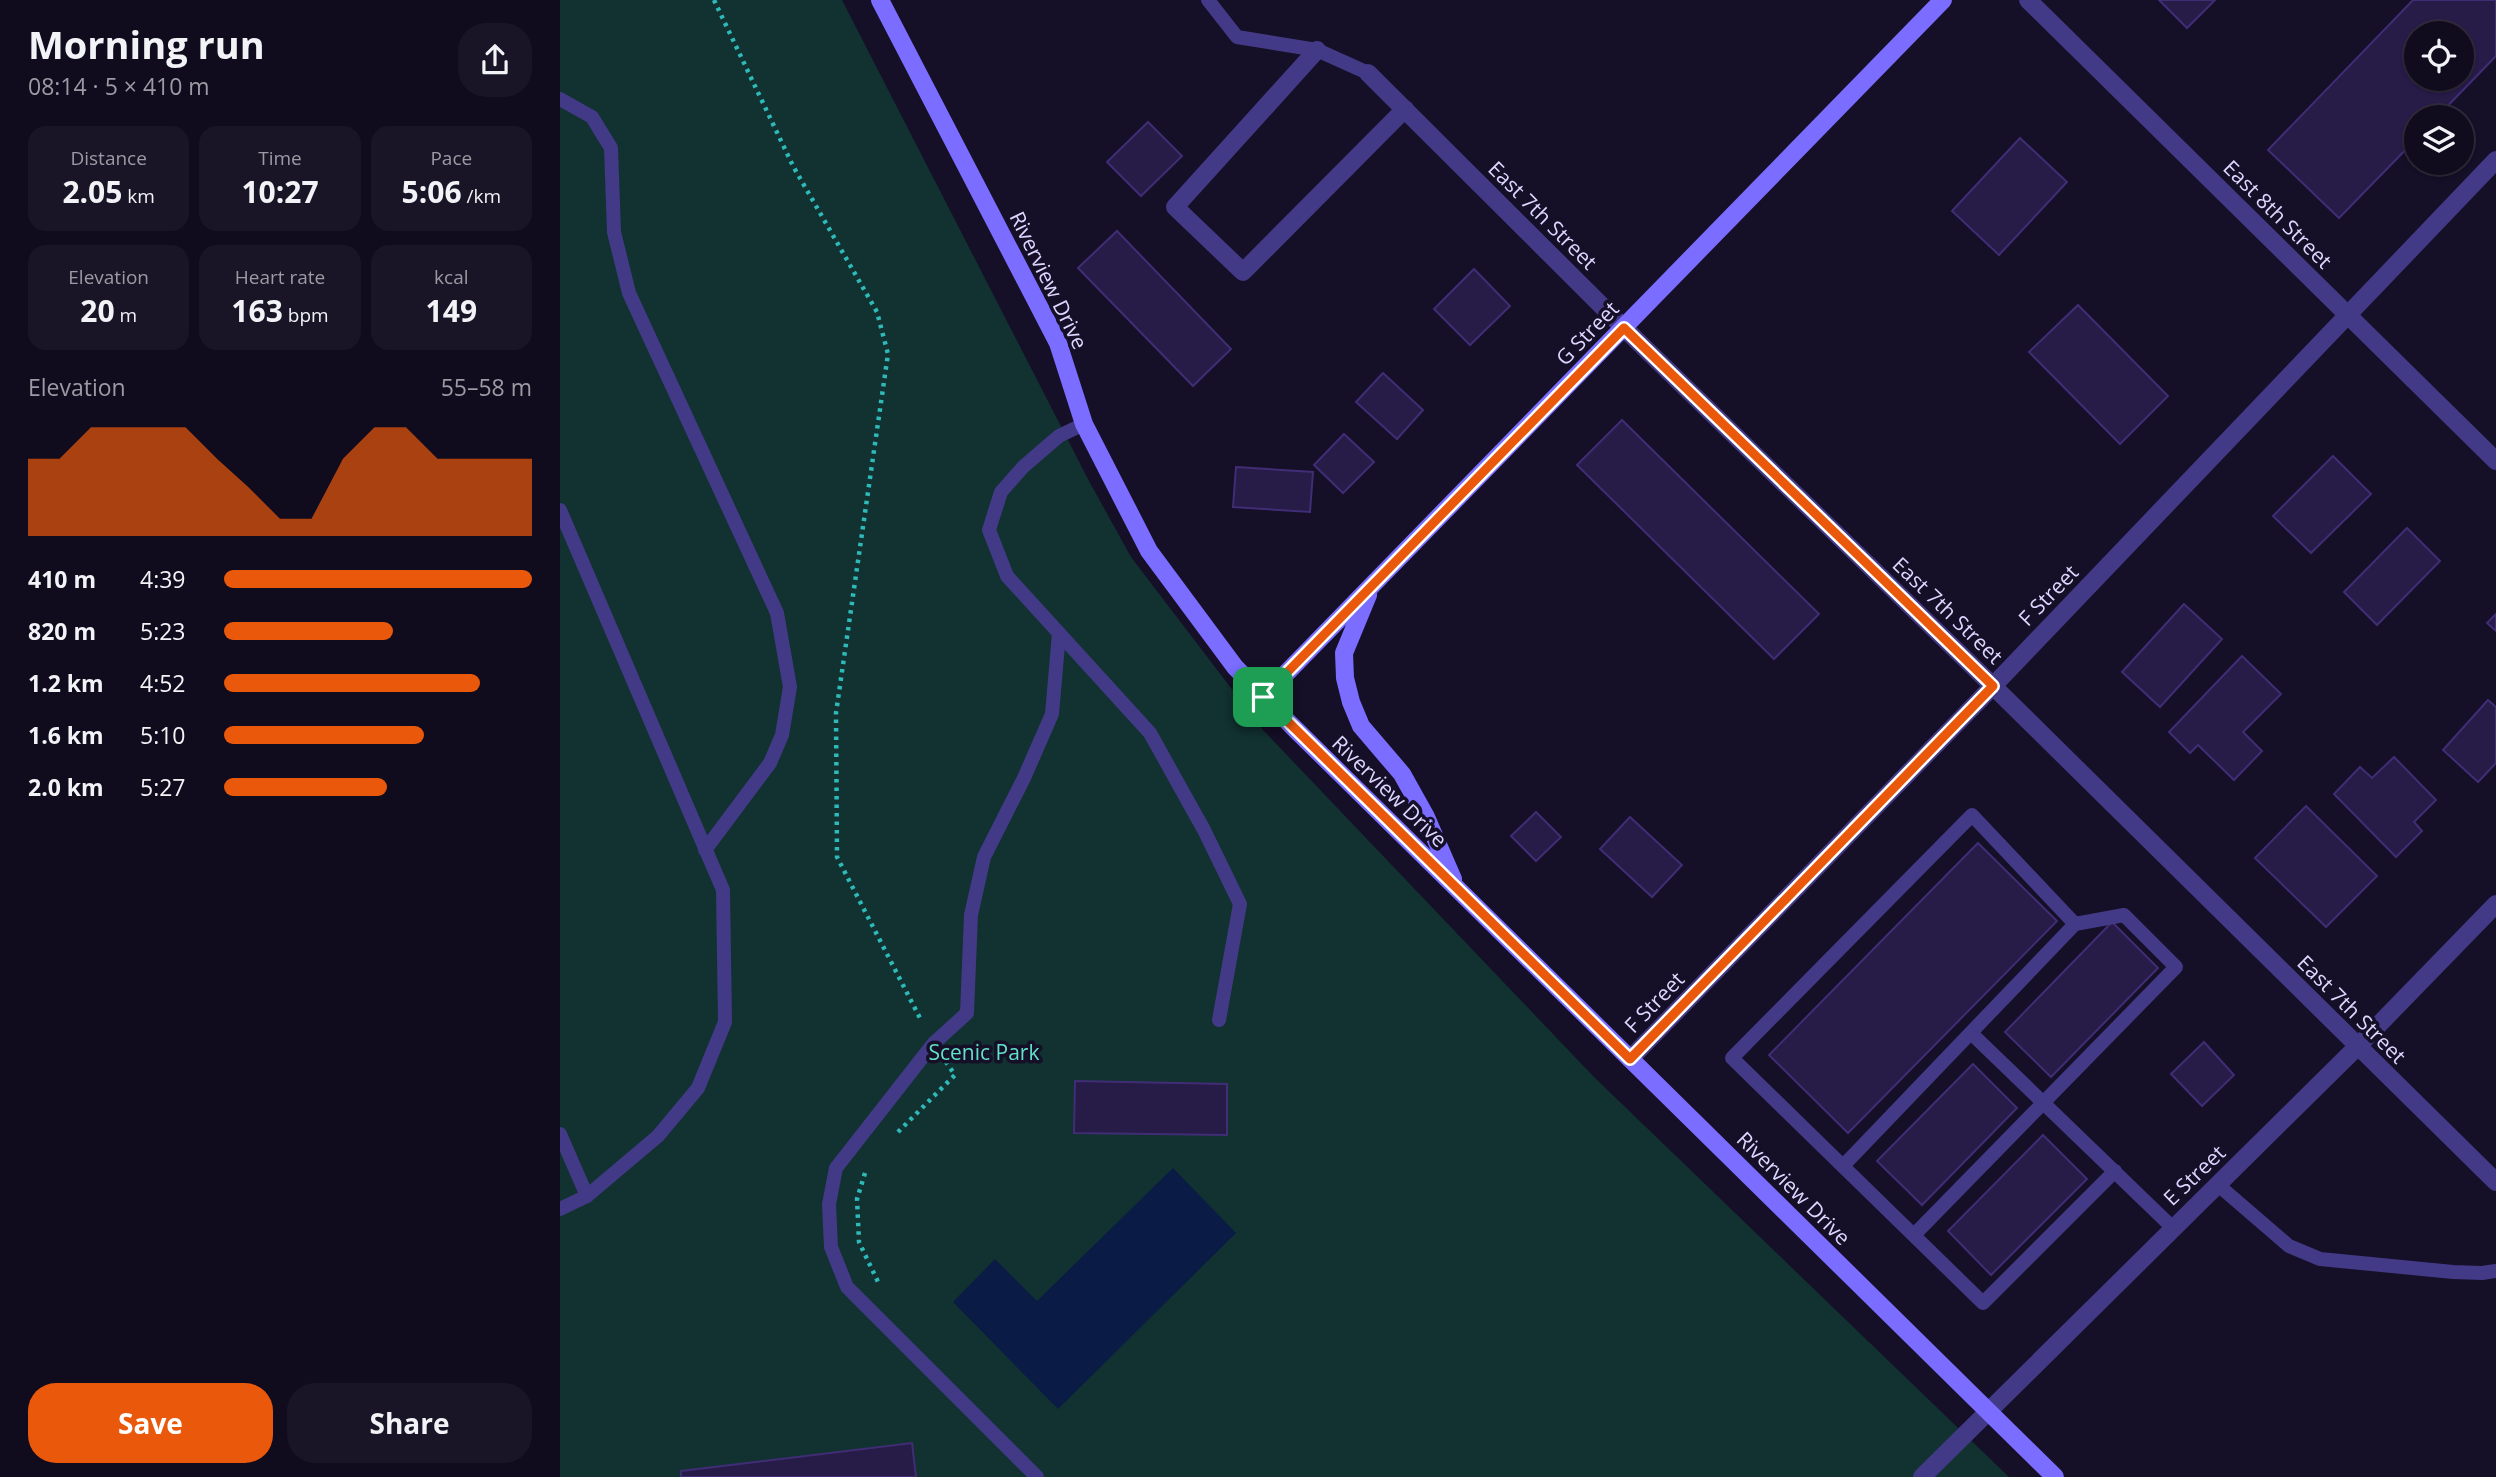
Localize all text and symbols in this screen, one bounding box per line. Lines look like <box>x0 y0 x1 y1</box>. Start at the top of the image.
text: Morning run <box>28 18 265 70</box>
map controls <box>2404 21 2474 175</box>
button: locate <box>2404 21 2474 91</box>
button: share <box>458 23 532 97</box>
text: 08:14 · 5 × 410 m <box>28 70 210 102</box>
button: layers <box>2404 105 2474 175</box>
text: Distance <box>70 145 147 171</box>
text: Time <box>258 145 302 171</box>
text: Pace <box>430 145 472 171</box>
street label: East 8th Street <box>2218 154 2338 274</box>
street label: East 7th Street <box>1483 155 1603 275</box>
text: 2.05 <box>62 171 122 212</box>
text: 10:27 <box>241 171 319 212</box>
text: 5:06 <box>402 171 462 212</box>
text: km <box>122 183 155 209</box>
text: /km <box>462 183 501 209</box>
street label: Riverview Drive <box>1004 207 1094 353</box>
text: Elevation <box>68 264 149 290</box>
text: Heart rate <box>235 264 325 290</box>
text: kcal <box>434 264 469 290</box>
text: 20 <box>80 290 115 331</box>
text: 163 <box>231 290 283 331</box>
text: 149 <box>426 290 477 331</box>
street label: G Street <box>1549 295 1625 371</box>
text: m <box>115 302 137 328</box>
text: bpm <box>283 302 329 328</box>
text: Elevation <box>28 371 126 403</box>
text: 55–58 m <box>441 371 532 403</box>
street label: East 7th Street <box>1887 550 2009 670</box>
street label: F Street <box>2012 558 2084 632</box>
text: 410 m <box>28 563 96 595</box>
text: 4:39 <box>140 563 186 595</box>
text: 820 m <box>28 615 96 647</box>
text: 5:23 <box>140 615 186 647</box>
text: 1.2 km <box>28 667 104 699</box>
text: 4:52 <box>140 667 186 699</box>
pin <box>1233 667 1293 727</box>
icon: arrive <box>1244 678 1282 716</box>
text: 1.6 km <box>28 719 104 751</box>
text: 5:10 <box>140 719 186 751</box>
street label: Riverview Drive <box>1326 729 1454 853</box>
text: 2.0 km <box>28 771 104 803</box>
text: 5:27 <box>140 771 186 803</box>
street label: East 7th Street <box>2292 949 2412 1069</box>
street label: F Street <box>1618 965 1690 1039</box>
park label: Scenic Park <box>929 1038 1039 1066</box>
street label: Riverview Drive <box>1731 1125 1857 1251</box>
street label: E Street <box>2157 1139 2231 1211</box>
button: Save <box>28 1383 273 1463</box>
button: Share <box>287 1383 532 1463</box>

